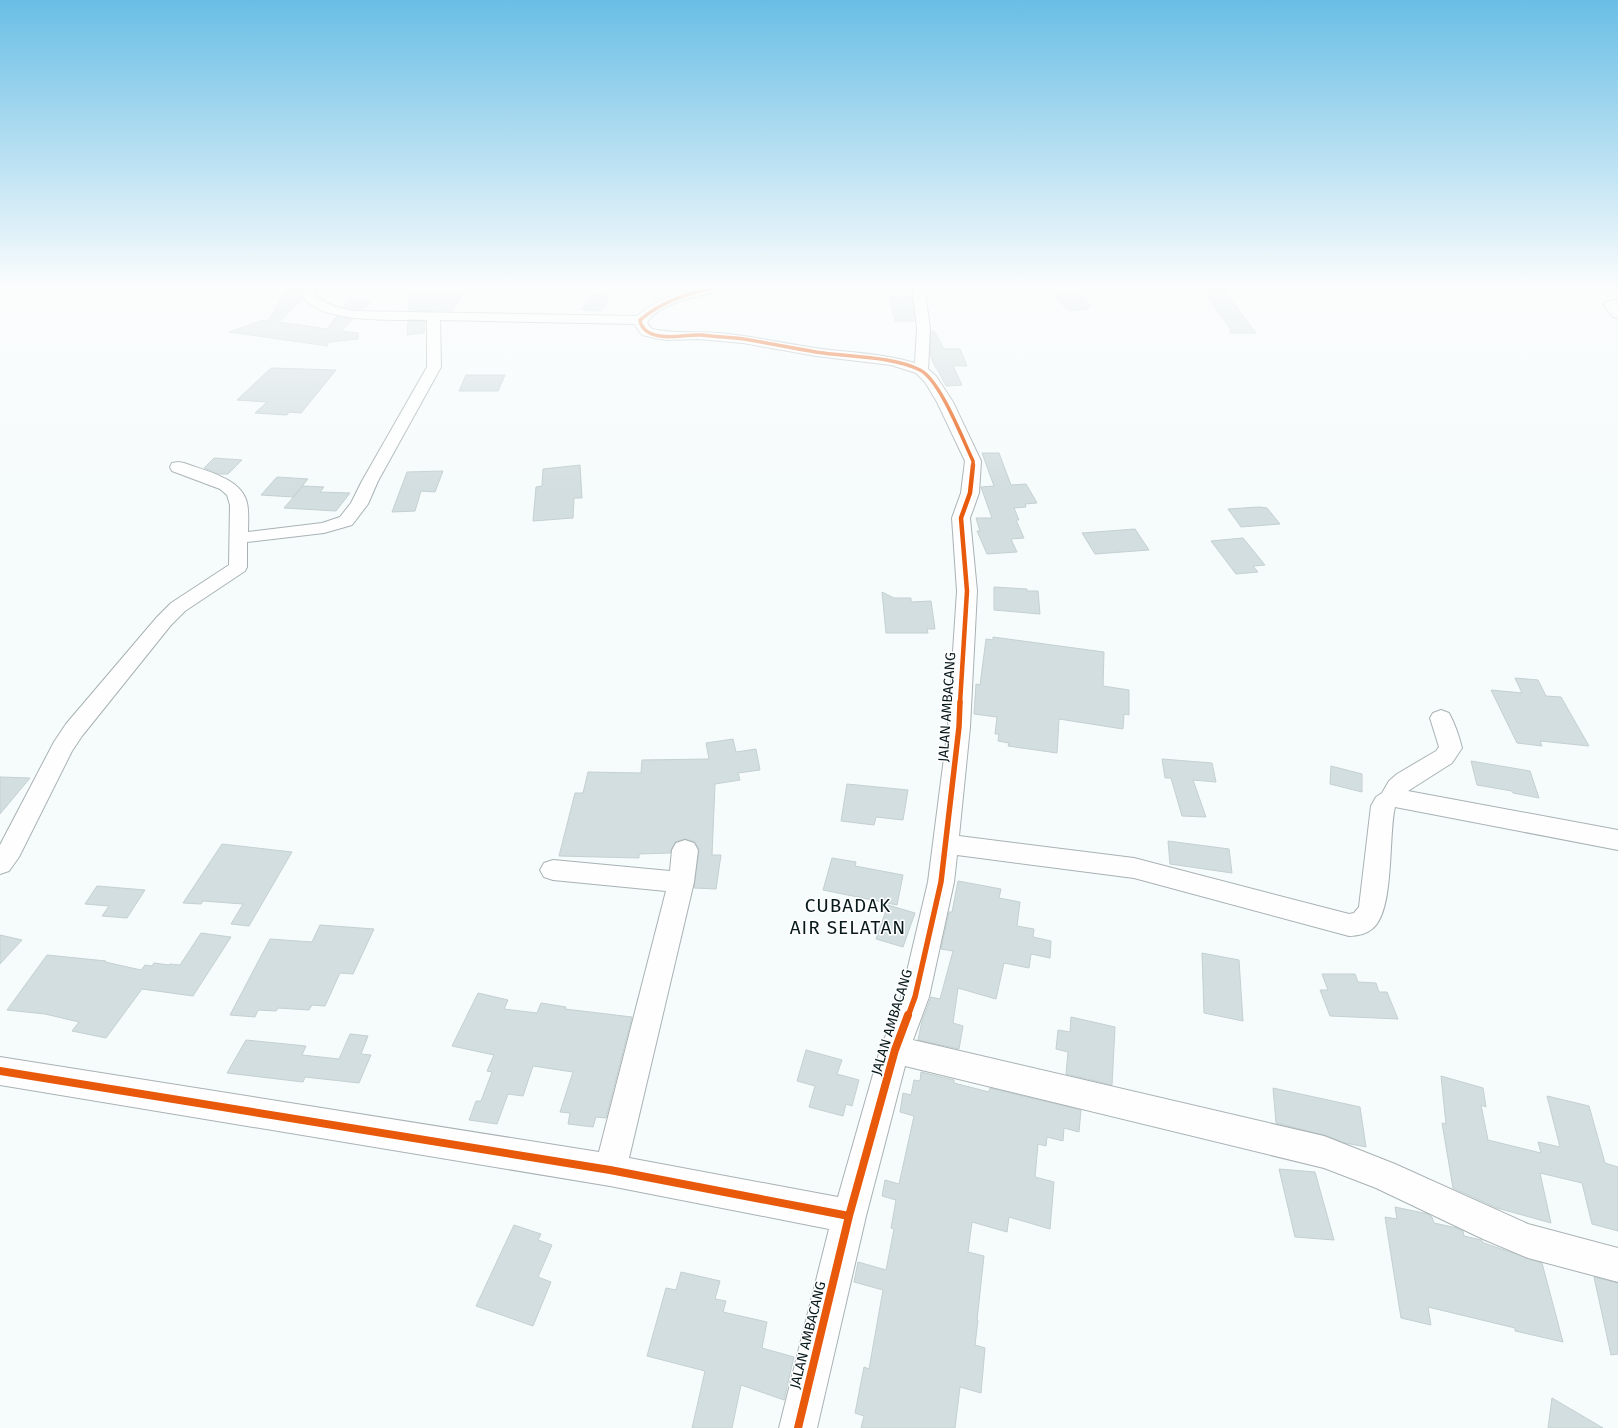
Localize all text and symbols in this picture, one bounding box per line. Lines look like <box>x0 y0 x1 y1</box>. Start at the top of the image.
street label: JALAN AMBACANG <box>935 652 959 762</box>
district label: CUBADAK AIR SELATAN <box>790 894 906 939</box>
street label: JALAN AMBACANG <box>868 967 916 1077</box>
street label: JALAN AMBACANG <box>786 1280 830 1390</box>

